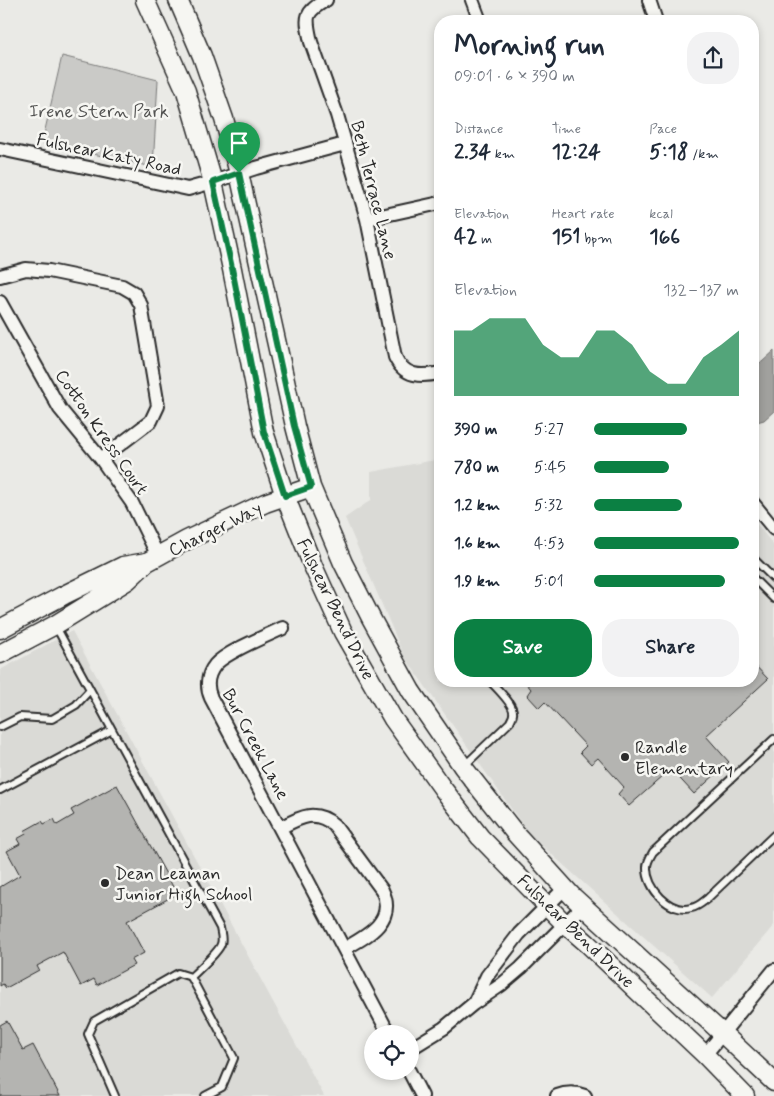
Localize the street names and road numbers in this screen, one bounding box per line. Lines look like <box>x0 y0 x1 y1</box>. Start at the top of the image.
street label: Beth Terrace Lane <box>344 118 402 262</box>
street label: Fulshear Katy Road <box>34 128 183 182</box>
street label: Cotton Kress Court <box>49 365 154 500</box>
street label: Charger Way <box>165 497 266 563</box>
street label: Fulshear Bend Drive <box>290 535 380 684</box>
street label: Bur Creek Lane <box>216 685 294 804</box>
street label: Fulshear Bend Drive <box>511 869 639 994</box>

